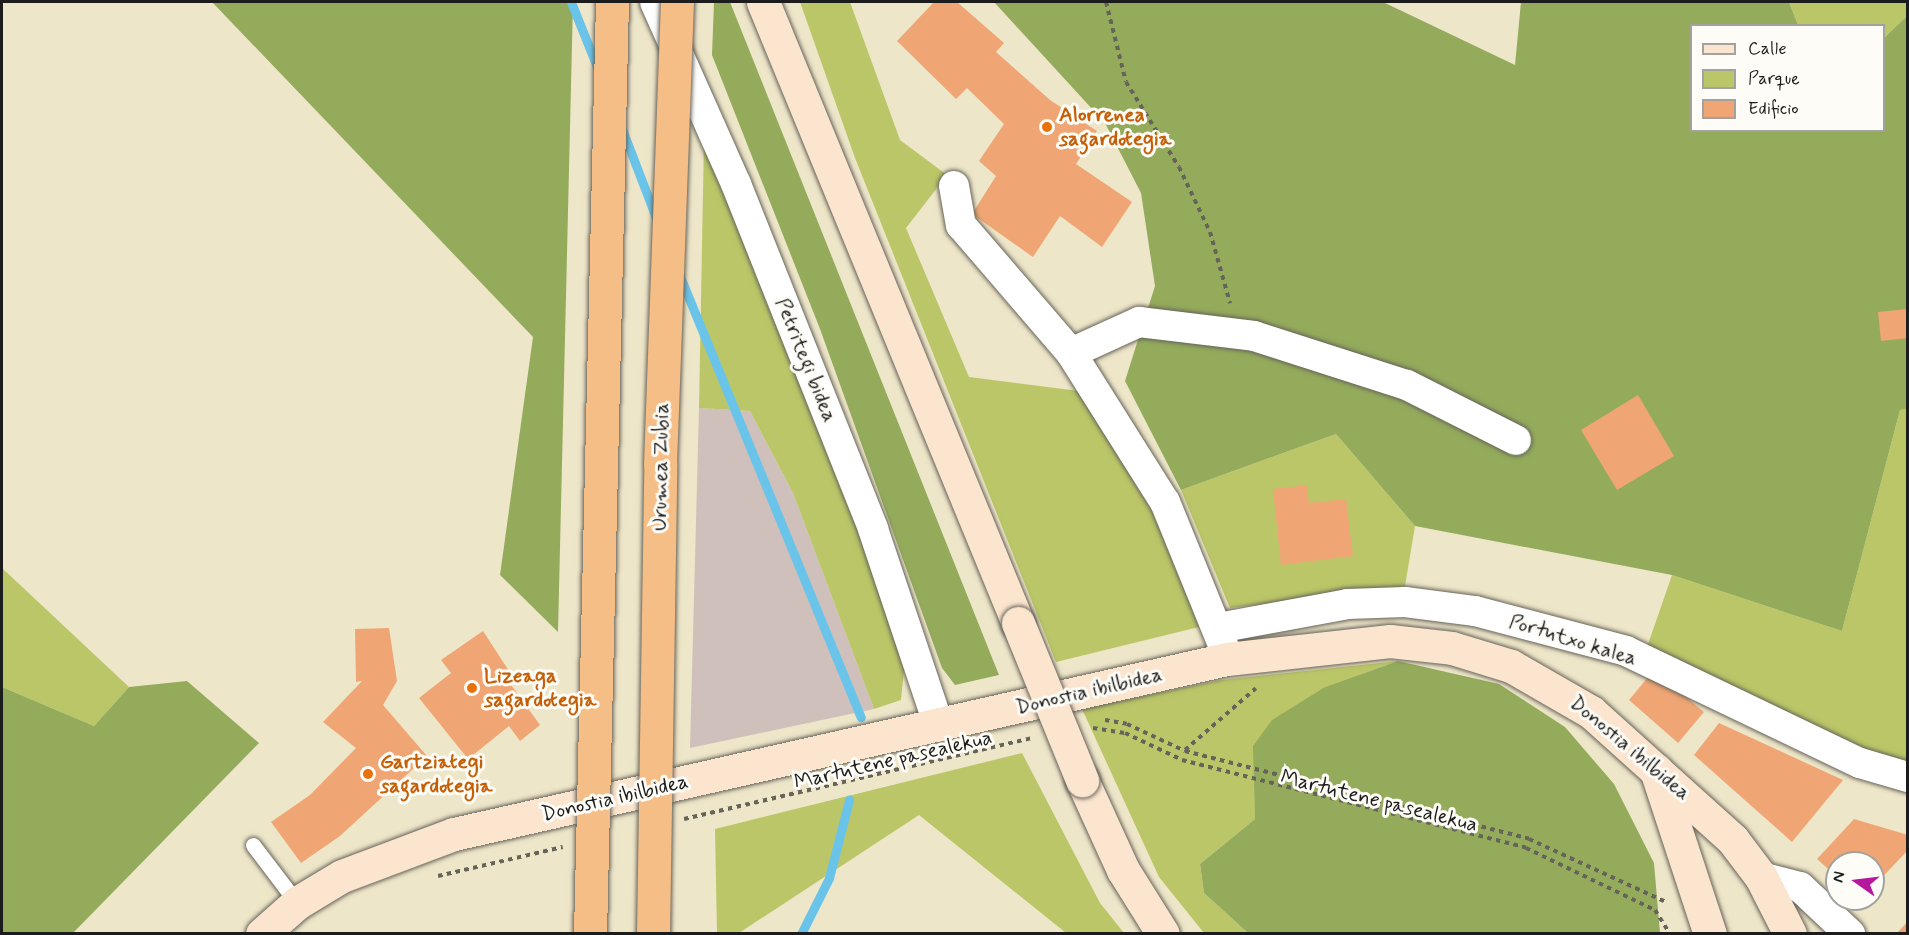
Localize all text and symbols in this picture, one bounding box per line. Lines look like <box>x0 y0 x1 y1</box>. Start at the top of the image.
legend <box>1690 24 1885 132</box>
text: Calle <box>1748 37 1787 61</box>
text: Parque <box>1748 67 1800 91</box>
text: Edificio <box>1748 97 1799 121</box>
place label: Alorrenea sagardotegia <box>1059 102 1171 152</box>
marker: Alorrenea sagardotegia <box>1040 120 1054 134</box>
street label: Petritegi bidea <box>769 294 843 426</box>
street label: Urumea Zubia <box>647 401 675 533</box>
street label: Portutxo kalea <box>1505 608 1641 672</box>
street label: Donostia ibilbidea <box>1013 662 1165 720</box>
place label: Lizeaga sagardotegia <box>484 663 596 713</box>
marker: Lizeaga sagardotegia <box>465 681 479 695</box>
street label: Donostia ibilbidea <box>1565 690 1695 806</box>
street label: Martutene pasealekua <box>791 725 995 795</box>
place label: Gartziategi sagardotegia <box>380 749 492 799</box>
street label: Martutene pasealekua <box>1277 764 1481 838</box>
marker: Gartziategi sagardotegia <box>361 767 375 781</box>
street label: Donostia ibilbidea <box>539 769 691 827</box>
north arrow <box>1825 851 1885 911</box>
text: N <box>1828 869 1850 885</box>

